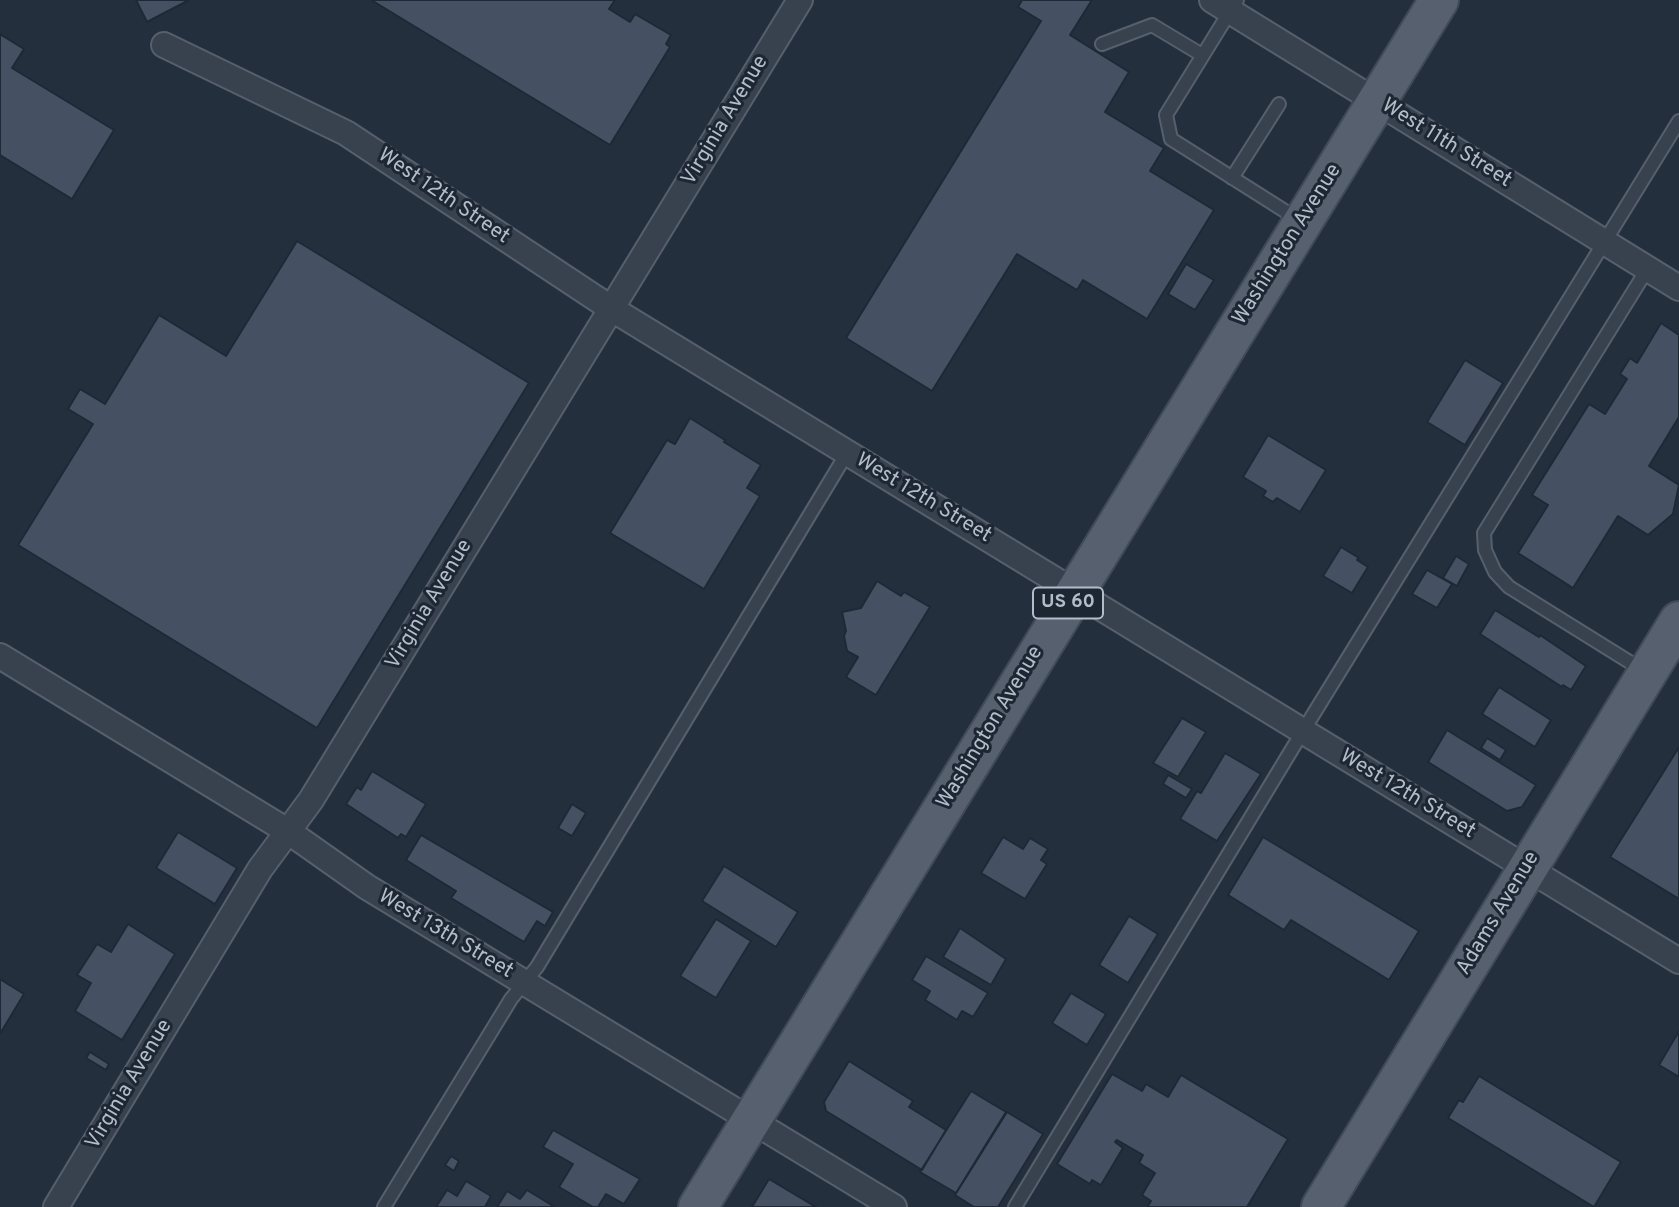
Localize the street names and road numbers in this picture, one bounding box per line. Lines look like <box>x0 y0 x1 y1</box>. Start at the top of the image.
street label: Virginia Avenue <box>677 51 775 191</box>
street label: West 11th Street <box>1376 94 1516 194</box>
street label: West 12th Street <box>372 144 514 250</box>
street label: Washington Avenue <box>1228 160 1348 330</box>
street label: West 12th Street <box>851 449 995 549</box>
street label: Virginia Avenue <box>381 535 479 675</box>
road number: US 60 <box>1033 588 1103 618</box>
street label: Washington Avenue <box>932 642 1050 814</box>
street label: West 12th Street <box>1335 745 1479 845</box>
street label: Adams Avenue <box>1452 848 1546 980</box>
street label: West 13th Street <box>373 885 517 985</box>
street label: Virginia Avenue <box>81 1015 179 1155</box>

